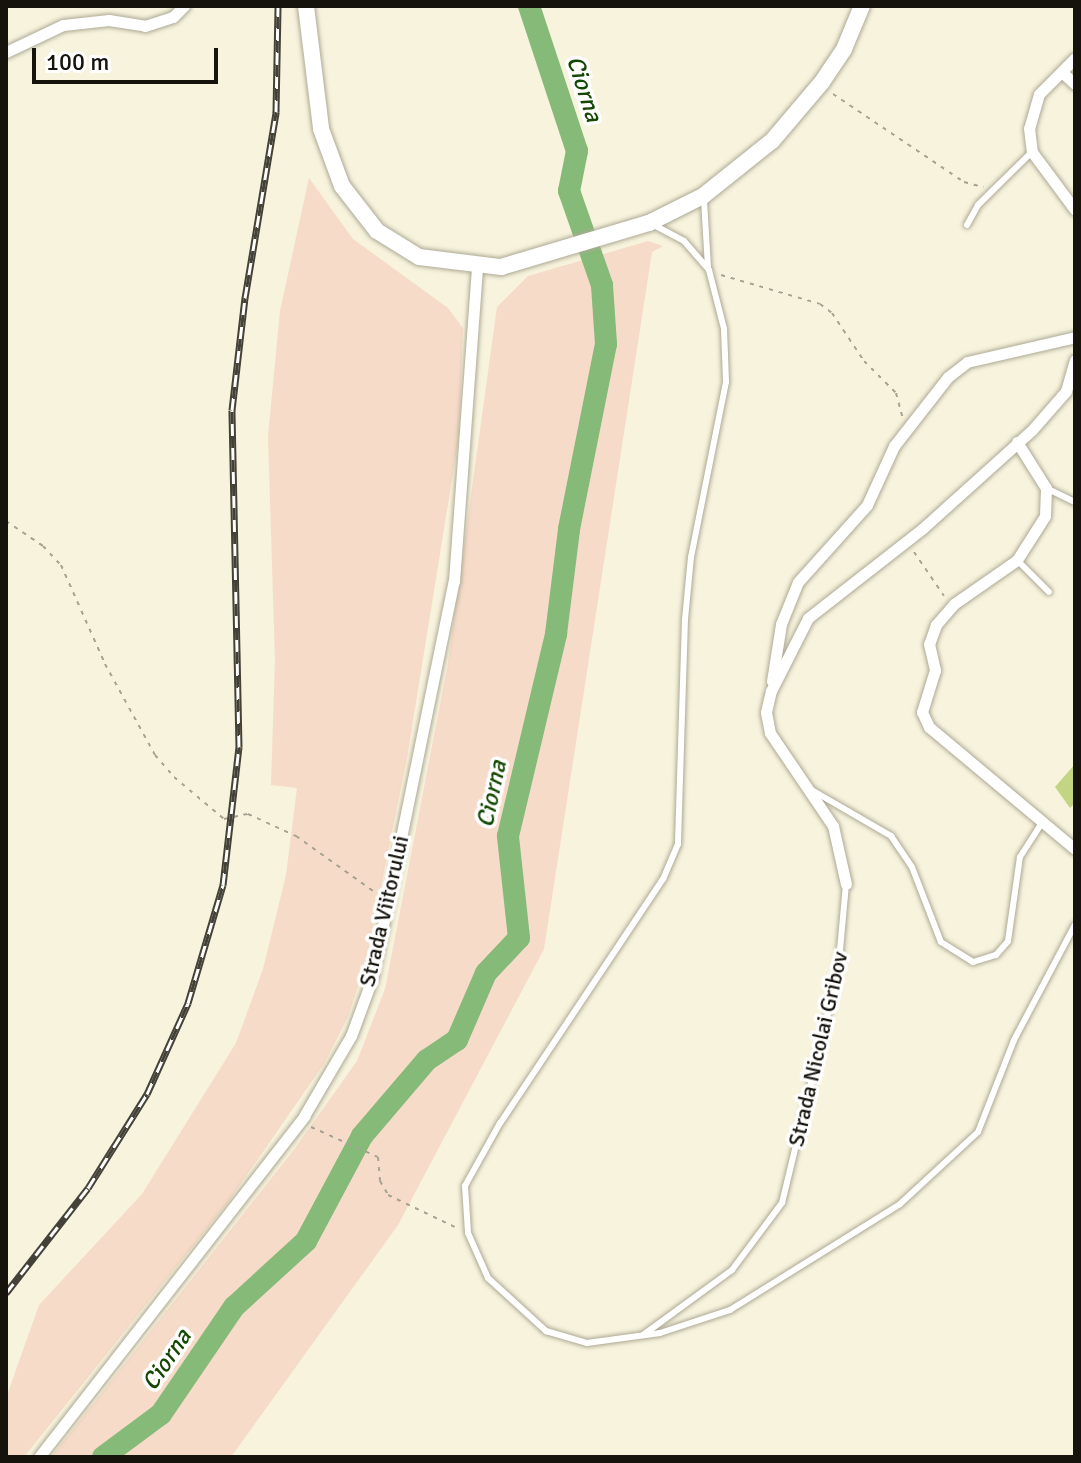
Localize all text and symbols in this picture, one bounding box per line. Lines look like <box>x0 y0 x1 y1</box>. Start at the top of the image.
scale bar <box>36 32 222 82</box>
text: 100 m <box>46 47 109 77</box>
water label: Ciorna <box>560 52 608 126</box>
water label: Ciorna <box>471 758 513 830</box>
street label: Strada Viitorului <box>354 833 414 989</box>
street label: Strada Nicolai Gribov <box>783 949 853 1149</box>
water label: Ciorna <box>136 1324 198 1396</box>

